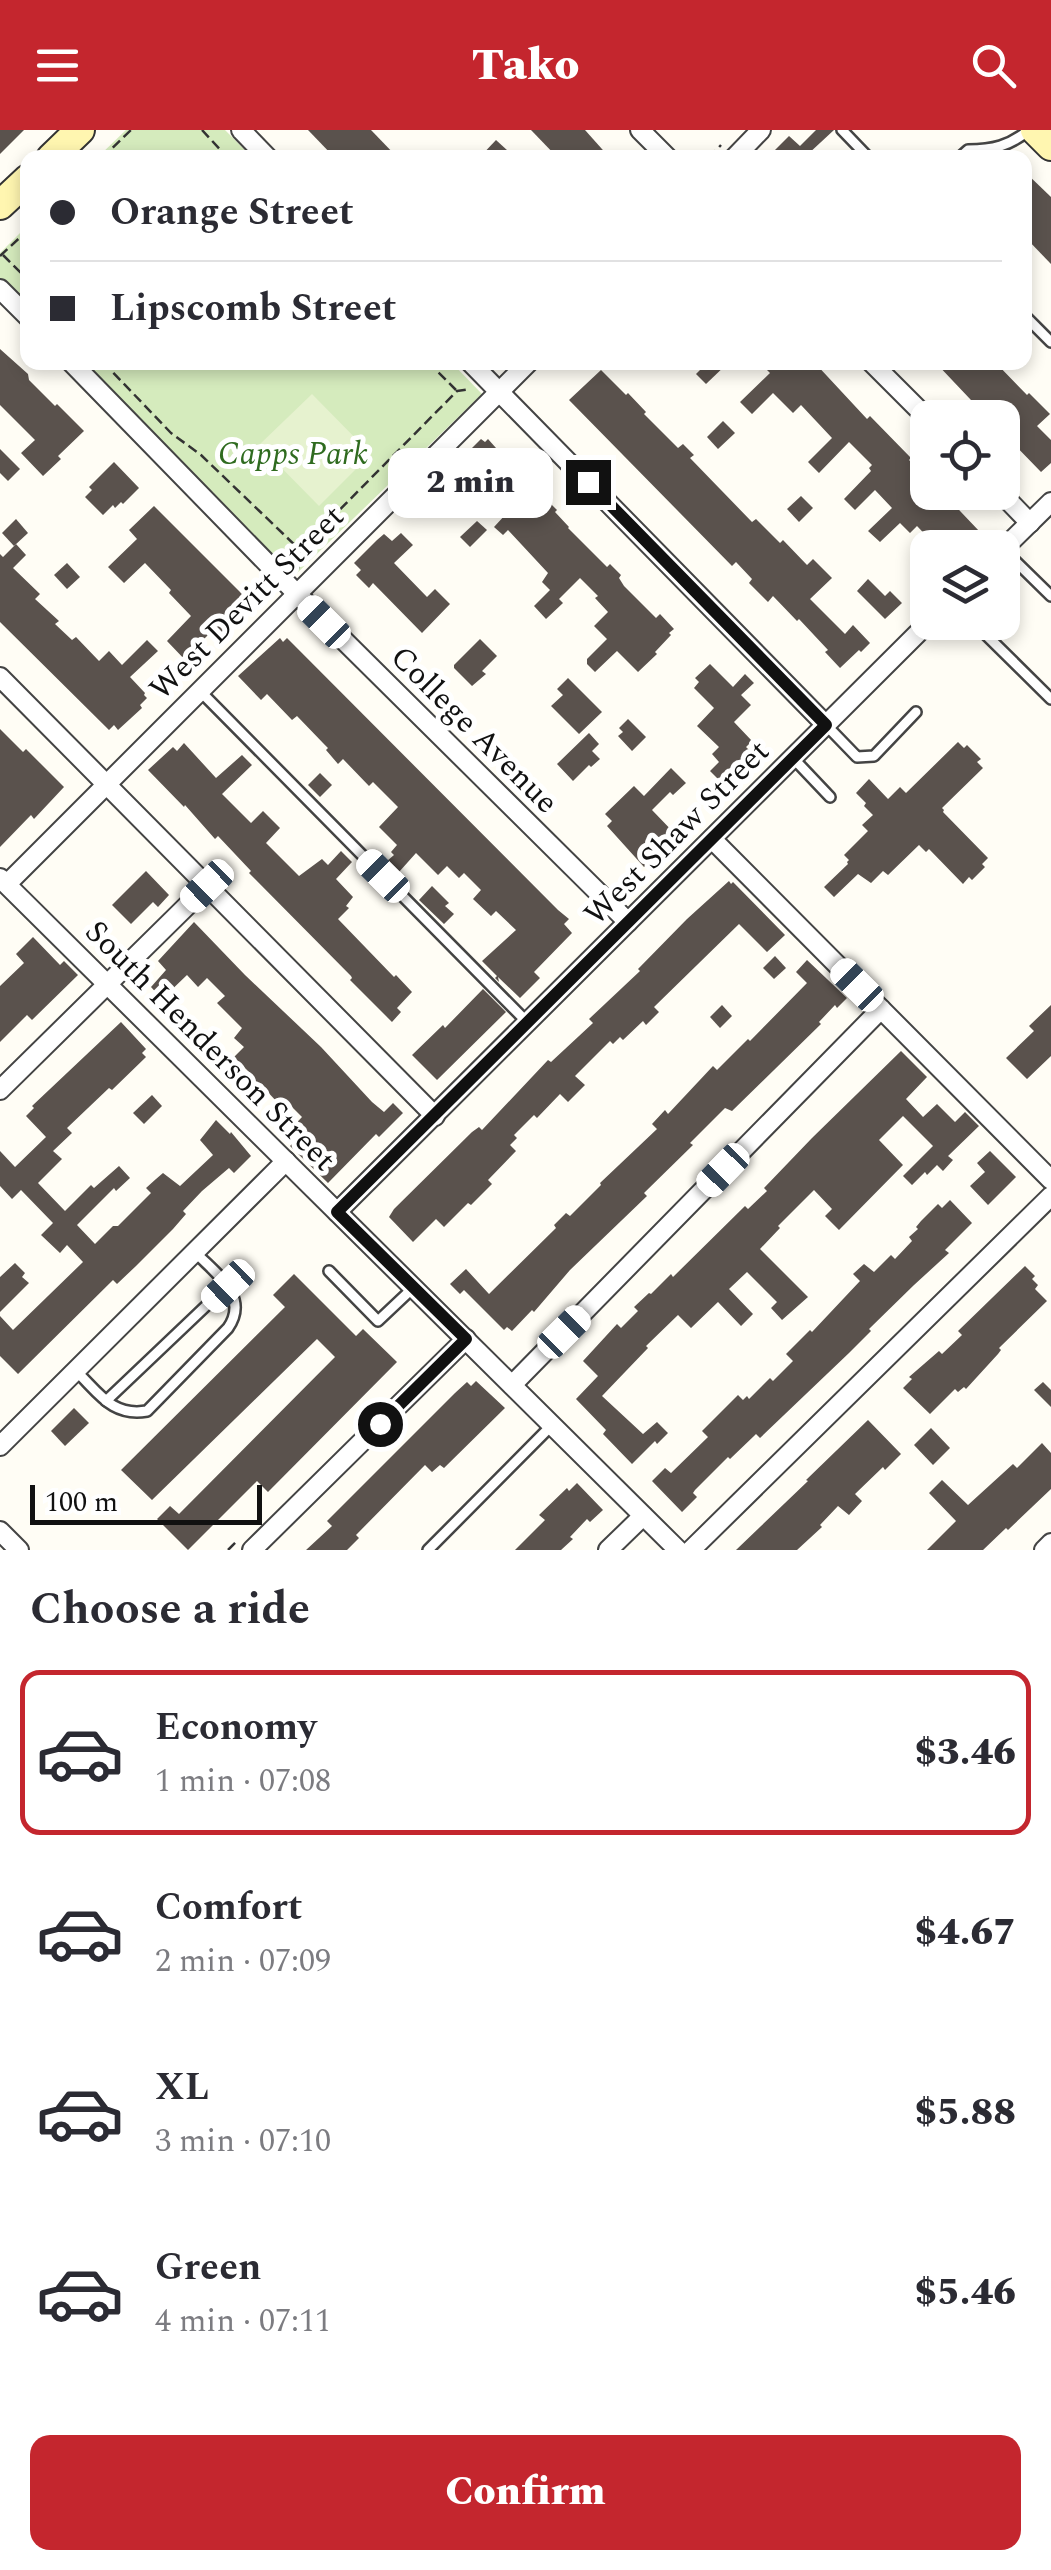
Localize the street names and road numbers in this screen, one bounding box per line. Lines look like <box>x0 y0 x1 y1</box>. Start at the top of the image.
street label: West Devitt Street <box>138 494 356 712</box>
street label: College Avenue <box>378 635 569 826</box>
street label: West Shaw Street <box>573 729 781 937</box>
street label: South Henderson Street <box>73 909 347 1183</box>

